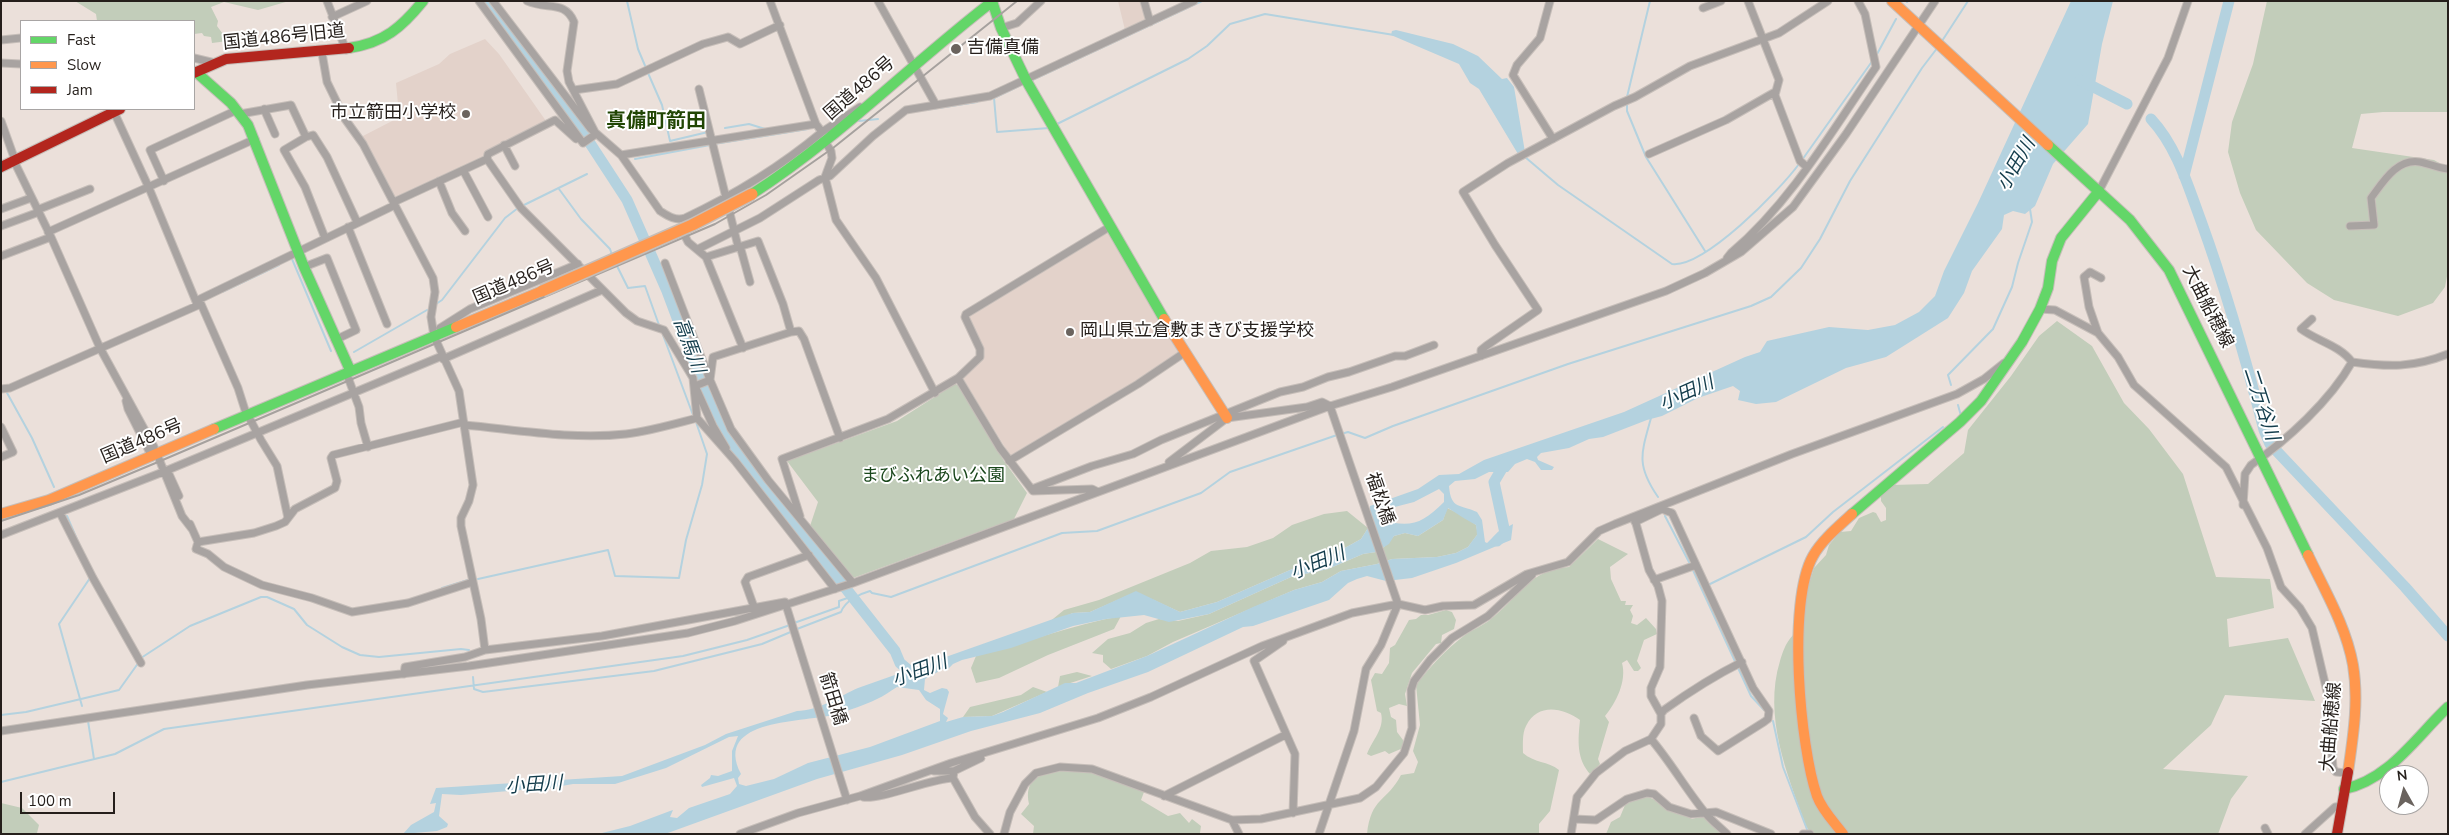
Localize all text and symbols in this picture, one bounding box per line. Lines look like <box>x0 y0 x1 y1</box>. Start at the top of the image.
legend <box>20 20 195 110</box>
street label: 国道486号旧道 <box>222 21 346 55</box>
text: Fast <box>67 30 95 50</box>
place label: 吉備真備 <box>967 38 1039 60</box>
marker: 吉備真備 <box>949 42 963 56</box>
street label: 国道486号 <box>820 53 900 125</box>
text: Slow <box>67 55 101 75</box>
text: Jam <box>67 80 93 100</box>
place label: 市立箭田小学校 <box>330 103 456 125</box>
marker: 市立箭田小学校 <box>460 108 472 120</box>
district label: 真備町箭田 <box>606 110 706 134</box>
water label: 小田川 <box>1993 135 2041 195</box>
street label: 国道486号 <box>470 256 558 310</box>
street label: 大曲船穂線 <box>2177 262 2237 352</box>
water label: 高馬川 <box>668 315 708 377</box>
place label: 岡山県立倉敷まきび支援学校 <box>1080 321 1314 343</box>
marker: 岡山県立倉敷まきび支援学校 <box>1064 326 1076 338</box>
water label: 二万谷川 <box>2237 364 2283 444</box>
water label: 小田川 <box>1656 372 1718 416</box>
street label: 国道486号 <box>98 415 186 469</box>
park label: まびふれあい公園 <box>861 466 1005 488</box>
street label: 福松橋 <box>1360 470 1398 528</box>
water label: 小田川 <box>1287 543 1349 585</box>
water label: 小田川 <box>889 652 951 692</box>
street label: 箭田橋 <box>814 670 850 728</box>
street label: 大曲船穂線 <box>2317 681 2347 773</box>
north arrow <box>2379 765 2429 815</box>
text: N <box>2396 766 2409 786</box>
water label: 小田川 <box>505 773 563 799</box>
scale bar <box>22 782 118 814</box>
text: 100 m <box>28 791 72 811</box>

